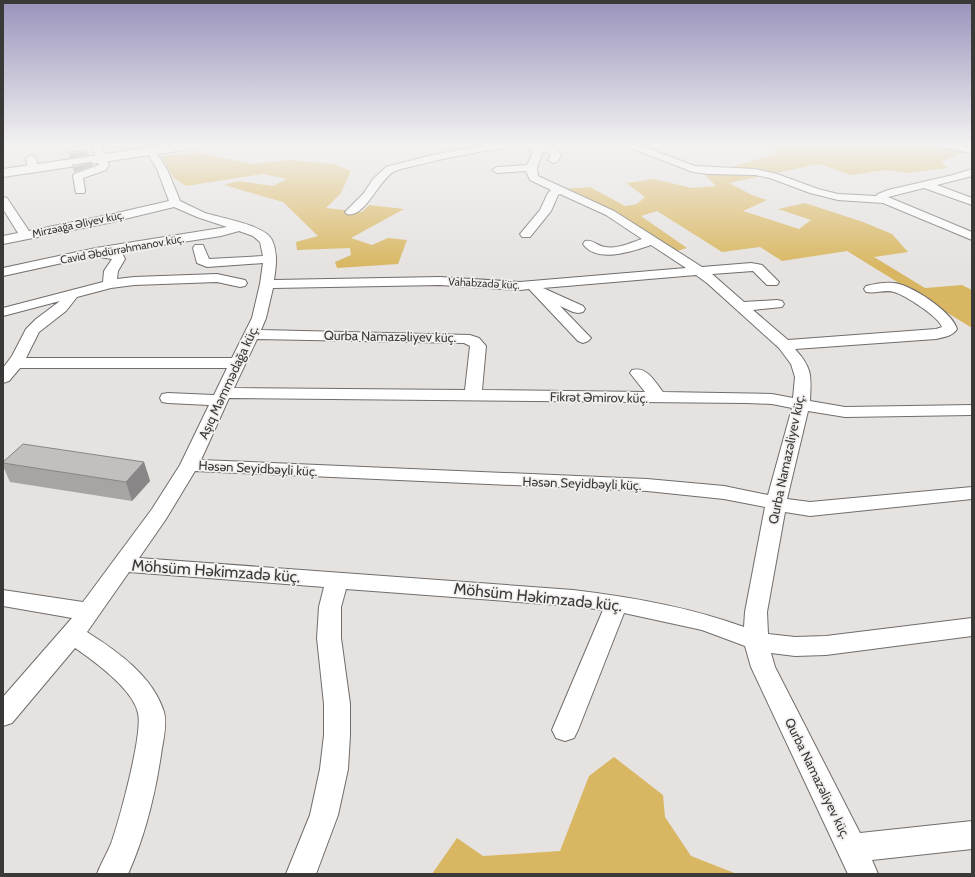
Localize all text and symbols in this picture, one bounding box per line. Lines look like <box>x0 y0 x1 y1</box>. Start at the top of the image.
street label: Mirzəağa Əliyev küç. <box>31 207 125 241</box>
street label: Cavid Əbdürrəhmanov küç. <box>59 231 185 267</box>
street label: Vahabzadə küç. <box>448 274 520 292</box>
street label: Aşıq Məmmədağa küç. <box>195 322 261 441</box>
street label: Qurba Namazəliyev küç. <box>324 327 457 345</box>
street label: Fikrət Əmirov küç. <box>550 388 648 406</box>
street label: Qurba Namazəliyev küç. <box>764 392 808 525</box>
street label: Həsən Seyidbəyli küç. <box>198 457 318 479</box>
street label: Həsən Seyidbəyli küç. <box>522 473 642 493</box>
street label: Möhsüm Həkimzadə küç. <box>131 556 301 586</box>
street label: Möhsüm Həkimzadə küç. <box>453 579 623 615</box>
street label: Qurba Namazəliyev küç. <box>782 715 854 841</box>

